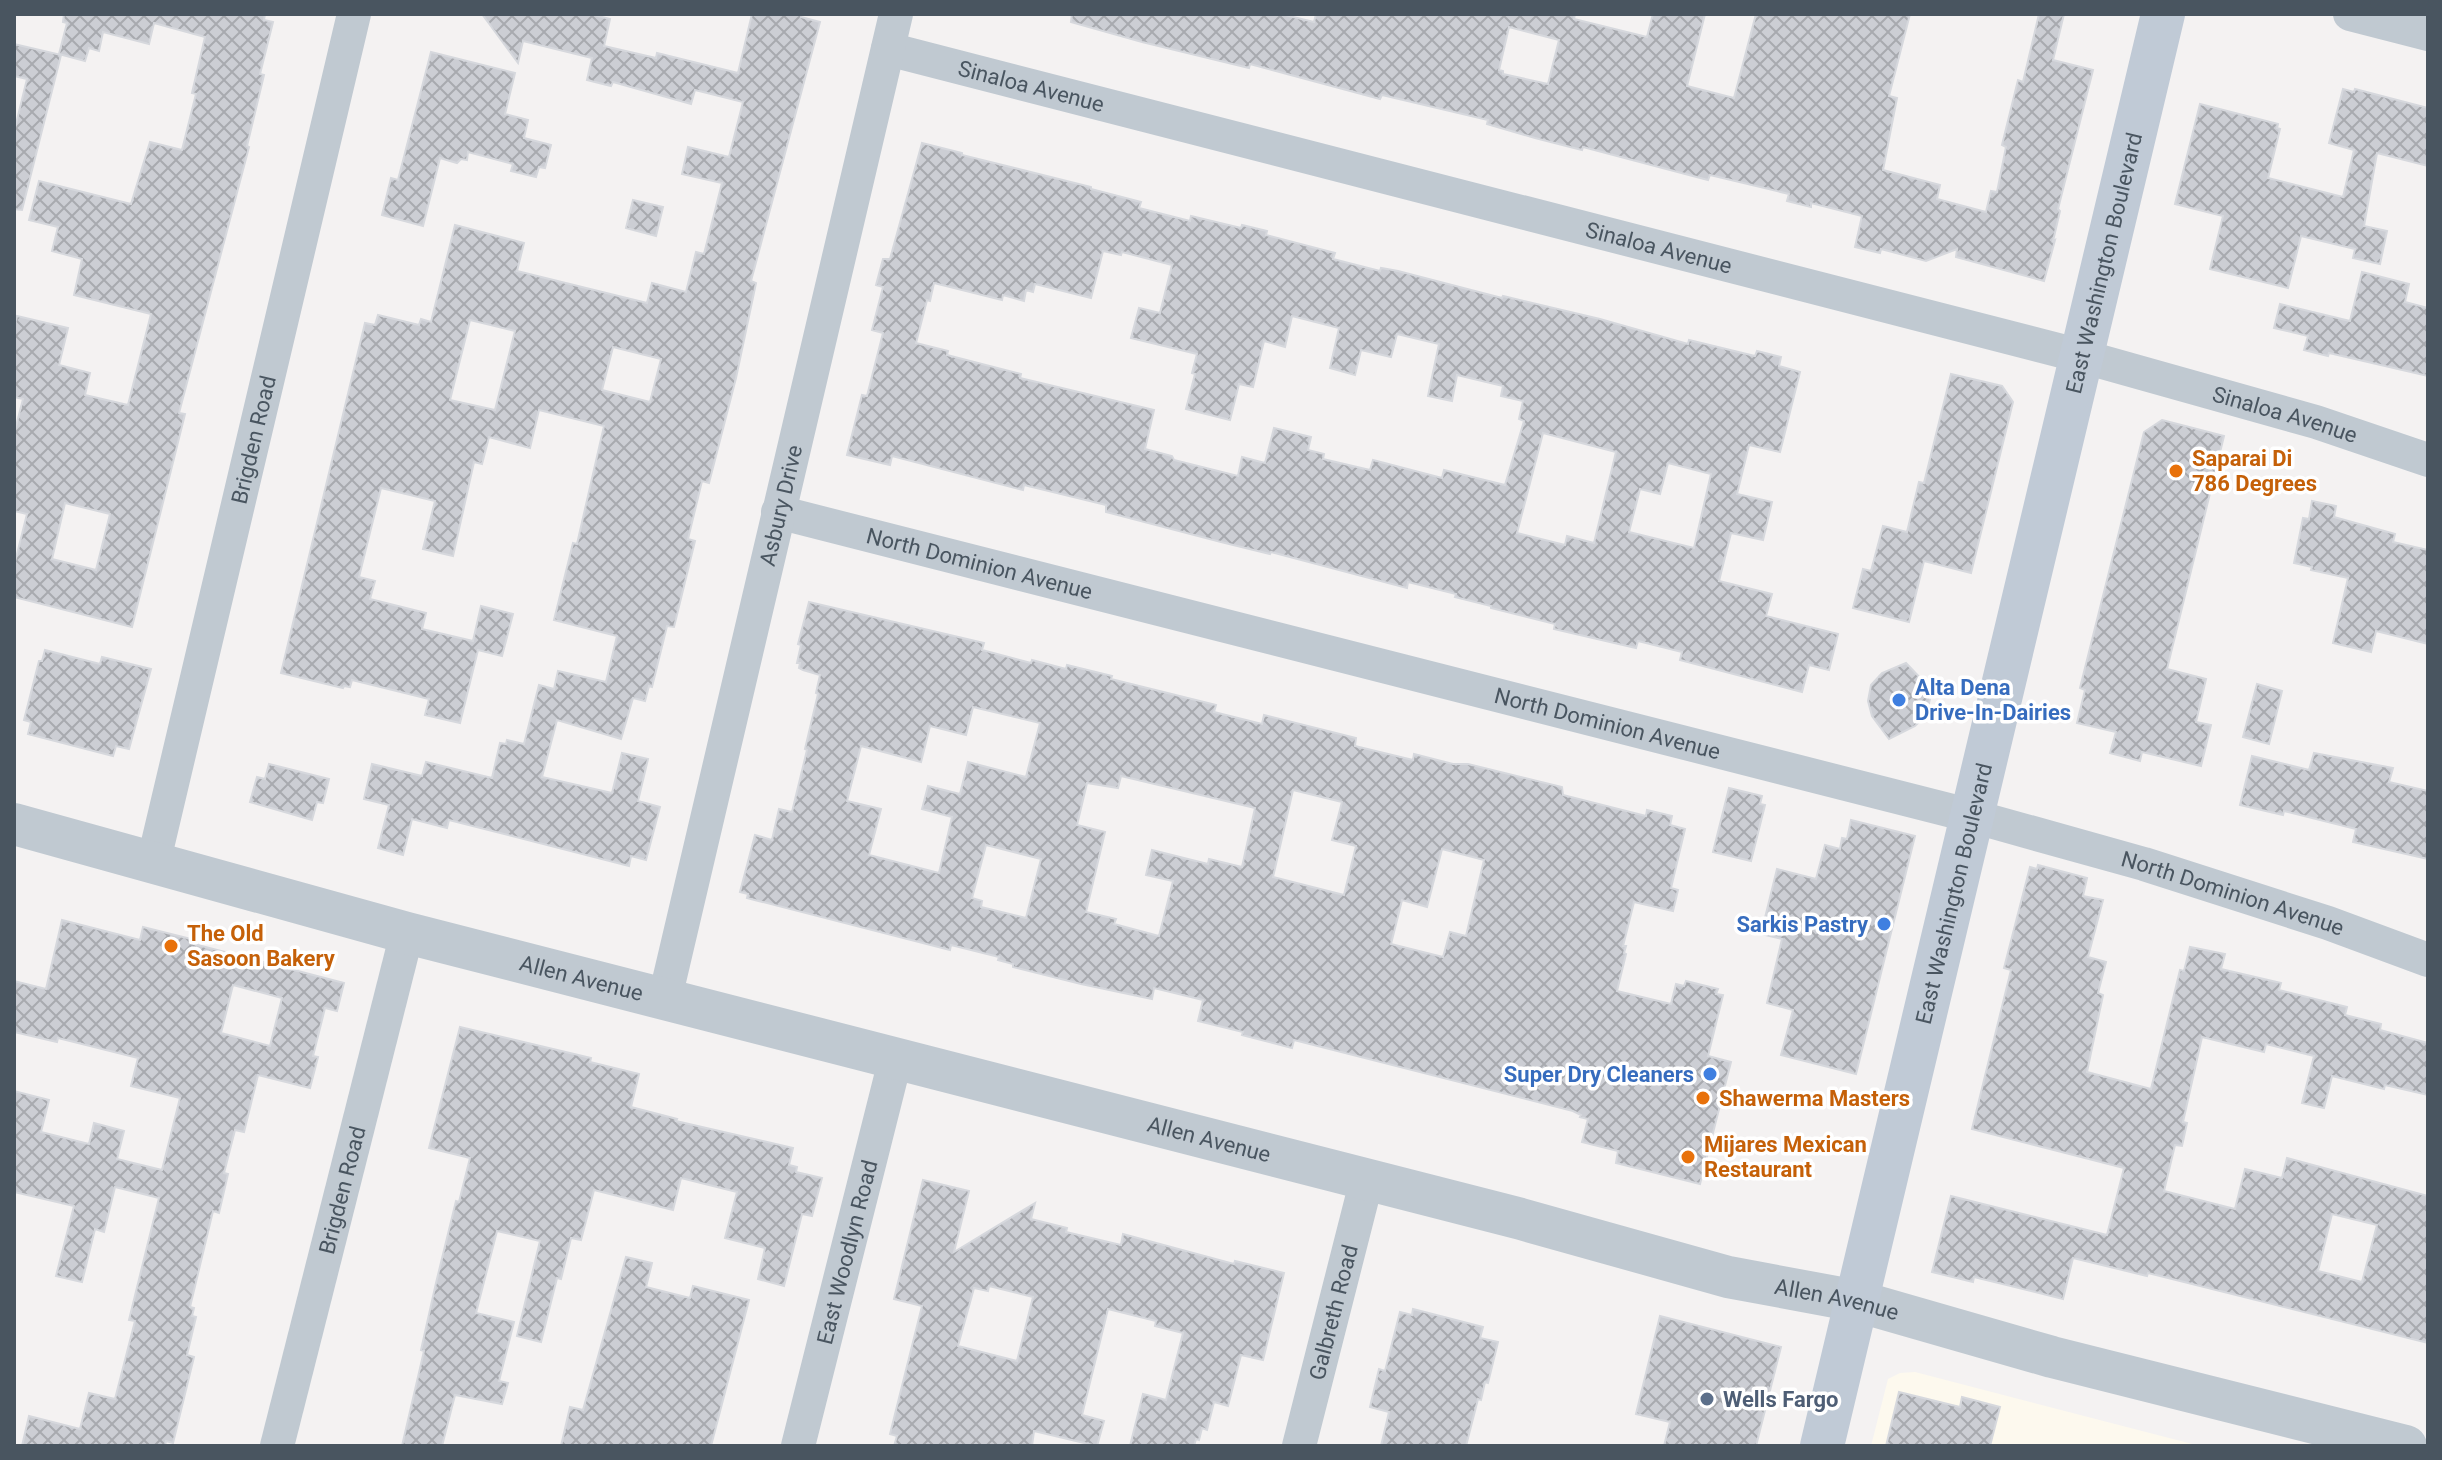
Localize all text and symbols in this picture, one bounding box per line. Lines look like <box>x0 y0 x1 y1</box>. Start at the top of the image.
street label: Sinaloa Avenue <box>956 55 1107 117</box>
street label: East Washington Boulevard <box>2061 130 2147 396</box>
street label: Sinaloa Avenue <box>1583 217 1735 278</box>
street label: Brigden Road <box>226 373 281 506</box>
street label: Sinaloa Avenue <box>2210 381 2361 448</box>
street label: Asbury Drive <box>754 443 807 568</box>
place label: Saparai Di 786 Degrees <box>2192 446 2317 496</box>
marker: Saparai Di 786 Degrees <box>2167 462 2185 480</box>
street label: North Dominion Avenue <box>864 523 1095 604</box>
place label: Alta Dena Drive-In-Dairies <box>1915 675 2071 725</box>
street label: North Dominion Avenue <box>1492 682 1723 764</box>
marker: Alta Dena Drive-In-Dairies <box>1890 691 1908 709</box>
street label: East Washington Boulevard <box>1910 760 1997 1027</box>
street label: North Dominion Avenue <box>2119 846 2348 940</box>
place label: Sarkis Pastry <box>1736 912 1869 937</box>
marker: Sarkis Pastry <box>1875 915 1893 933</box>
place label: The Old Sasoon Bakery <box>187 921 336 971</box>
marker: The Old Sasoon Bakery <box>162 937 180 955</box>
street label: Allen Avenue <box>517 950 646 1006</box>
place label: Super Dry Cleaners <box>1504 1062 1694 1087</box>
marker: Super Dry Cleaners <box>1701 1065 1719 1083</box>
place label: Shawerma Masters <box>1719 1086 1910 1111</box>
marker: Shawerma Masters <box>1694 1089 1712 1107</box>
street label: Allen Avenue <box>1145 1111 1273 1167</box>
street label: Brigden Road <box>314 1123 370 1257</box>
place label: Mijares Mexican Restaurant <box>1704 1132 1867 1182</box>
marker: Mijares Mexican Restaurant <box>1679 1148 1697 1166</box>
street label: East Woodlyn Road <box>812 1157 882 1347</box>
street label: Galbreth Road <box>1304 1242 1362 1383</box>
street label: Allen Avenue <box>1773 1273 1902 1325</box>
place label: Wells Fargo <box>1723 1387 1839 1412</box>
marker: Wells Fargo <box>1698 1390 1716 1408</box>

